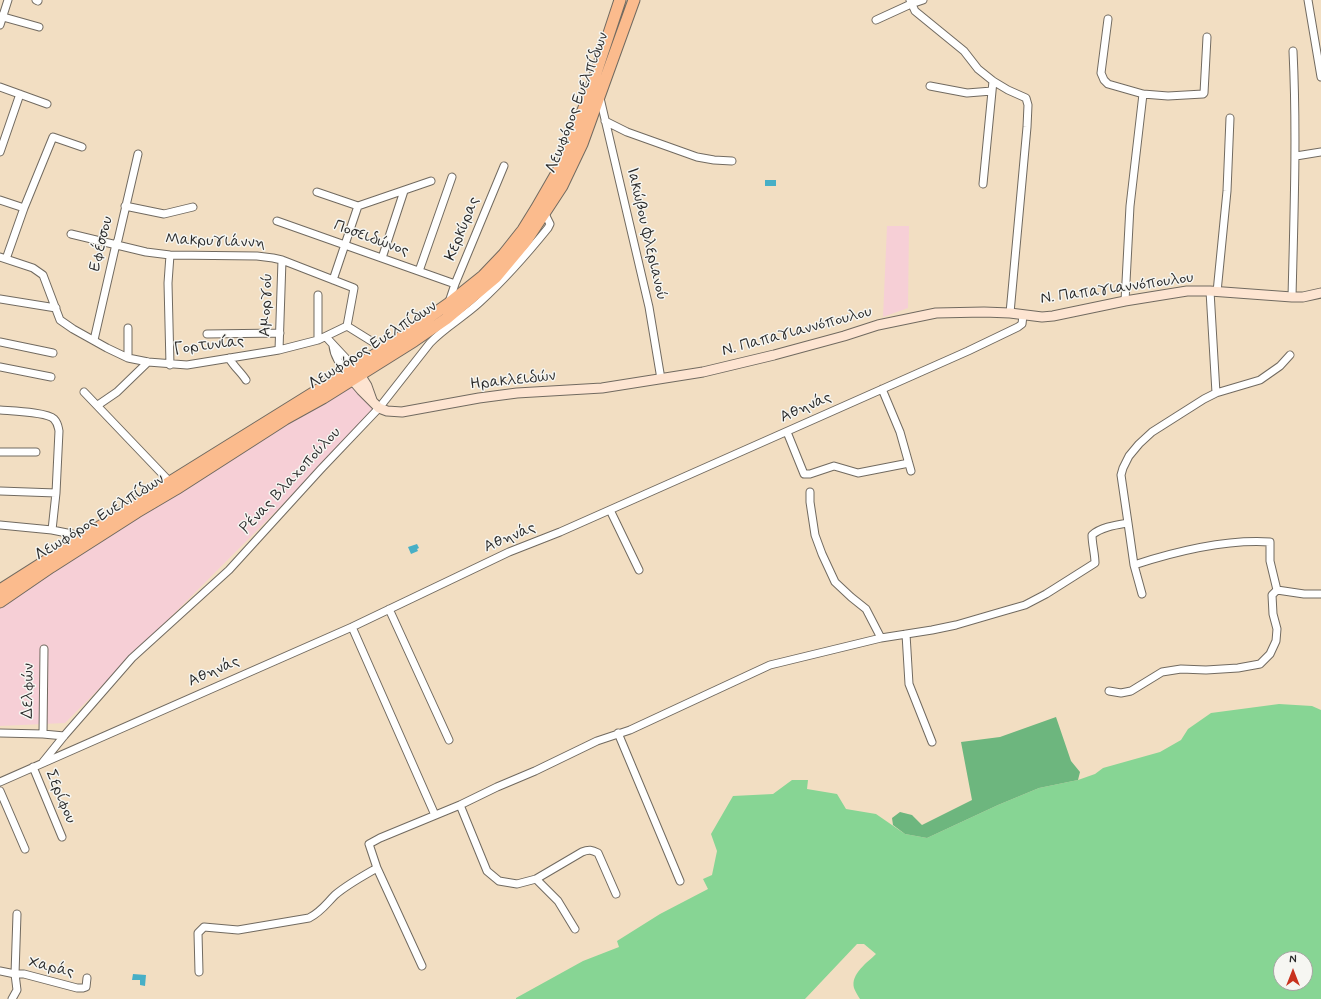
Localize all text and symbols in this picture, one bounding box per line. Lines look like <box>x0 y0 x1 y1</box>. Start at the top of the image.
street label: Λεωφόρος Ευελπίδων <box>542 30 614 176</box>
street label: Ιακώβου Φλεριανού <box>621 166 671 302</box>
street label: Κερκύρας <box>441 194 485 264</box>
street label: Εφέσσου <box>86 214 118 274</box>
street label: Ποσειδώνος <box>331 217 411 261</box>
street label: Μακρυγιάννη <box>165 231 265 253</box>
street label: Ν. Παπαγιαννόπουλου <box>1039 269 1195 309</box>
street label: Αμοργού <box>256 273 278 337</box>
street label: Λεωφόρος Ευελπίδων <box>305 297 441 395</box>
street label: Ν. Παπαγιαννόπουλου <box>720 303 874 361</box>
street label: Γορτυνίας <box>173 332 245 360</box>
street label: Ηρακλειδών <box>469 367 557 395</box>
street label: Αθηνάς <box>777 388 835 428</box>
street label: Ρένας Βλαχοπούλου <box>237 424 345 538</box>
street label: Λεωφόρος Ευελπίδων <box>32 470 168 566</box>
street label: Αθηνάς <box>481 519 539 557</box>
street label: Αθηνάς <box>185 652 243 692</box>
street label: Δελφών <box>19 663 39 719</box>
street label: Σερίφου <box>40 767 80 827</box>
north arrow <box>1273 951 1313 991</box>
street label: Χαράς <box>26 953 76 983</box>
text: N <box>1289 953 1297 967</box>

